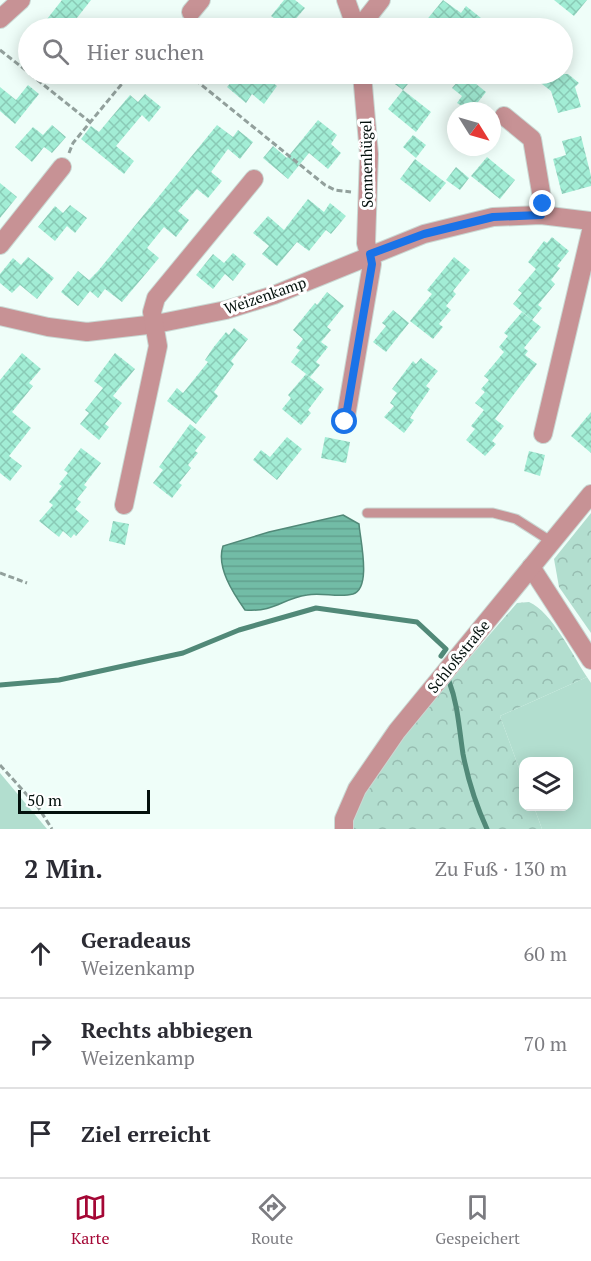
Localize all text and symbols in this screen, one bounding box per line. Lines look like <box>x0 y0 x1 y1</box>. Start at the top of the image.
search box <box>18 18 573 84</box>
icon: search <box>39 35 72 68</box>
text: Hier suchen <box>87 37 204 66</box>
north arrow <box>447 102 501 156</box>
street label: Sonnenhügel <box>355 120 377 208</box>
route end <box>529 190 555 216</box>
street label: Weizenkamp <box>221 272 309 318</box>
route start <box>331 408 357 434</box>
street label: Schloßstraße <box>422 615 494 697</box>
map controls <box>519 757 573 811</box>
button: layers <box>519 757 573 811</box>
scale bar <box>18 787 150 814</box>
text: 50 m <box>27 789 62 811</box>
text: 2 Min. <box>24 851 103 885</box>
text: Zu Fuß · 130 m <box>435 855 567 882</box>
text: Geradeaus <box>81 925 191 954</box>
icon: ahead <box>24 937 57 970</box>
text: 60 m <box>524 940 567 967</box>
text: Weizenkamp <box>81 954 195 981</box>
text: Rechts abbiegen <box>81 1015 253 1044</box>
icon: right <box>24 1027 57 1060</box>
text: 70 m <box>524 1030 567 1057</box>
text: Weizenkamp <box>81 1044 195 1071</box>
icon: arrive <box>24 1117 57 1150</box>
text: Ziel erreicht <box>81 1119 211 1148</box>
tab: Karte <box>71 1191 109 1249</box>
tab: Route <box>251 1191 293 1249</box>
tab: Gespeichert <box>435 1191 520 1249</box>

